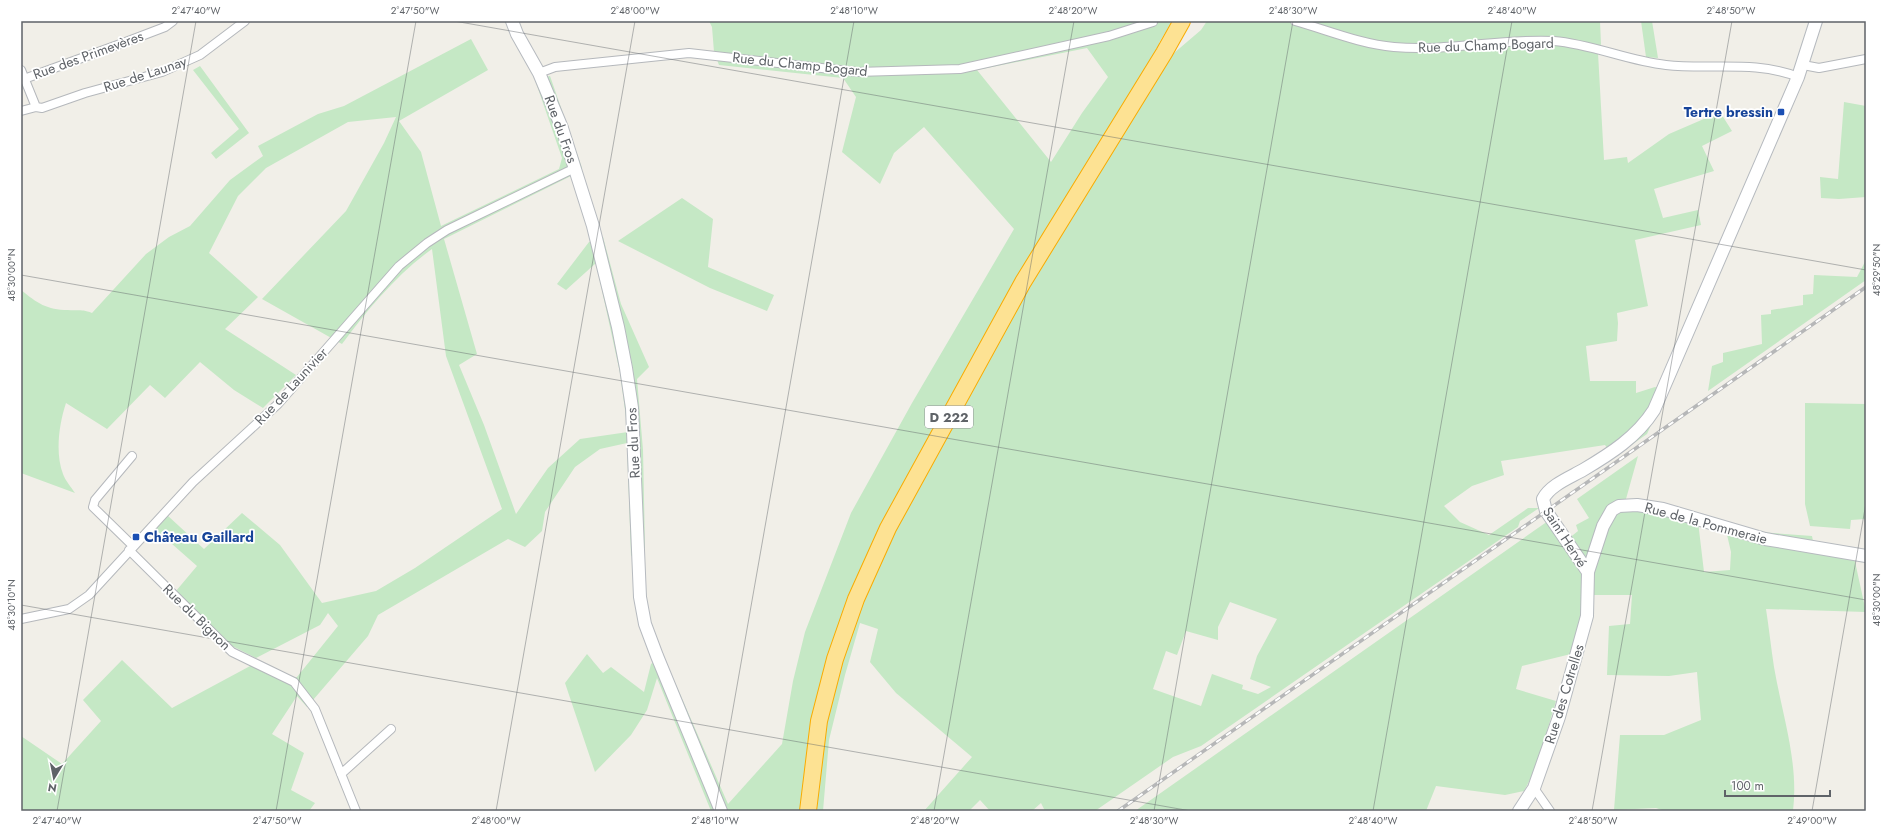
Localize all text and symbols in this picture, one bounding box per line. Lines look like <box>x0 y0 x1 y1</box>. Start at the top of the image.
text: 2°47'40"W <box>172 3 220 18</box>
text: 2°47'50"W <box>391 3 439 18</box>
text: 2°48'00"W <box>610 3 660 18</box>
text: 2°48'10"W <box>830 3 878 18</box>
text: 2°48'20"W <box>1049 3 1098 18</box>
text: 2°48'30"W <box>1269 3 1317 18</box>
text: 2°48'40"W <box>1488 3 1537 18</box>
text: 2°48'50"W <box>1707 3 1755 18</box>
street label: Rue des Primevères <box>30 26 146 84</box>
street label: Rue du Champ Bogard <box>1418 33 1554 57</box>
street label: Rue du Champ Bogard <box>731 47 869 81</box>
street label: Rue de Launay <box>101 51 190 97</box>
street label: Rue du Fros <box>540 92 583 166</box>
place label: Tertre bressin <box>1684 102 1773 122</box>
marker: Tertre bressin <box>1776 107 1786 117</box>
text: 48°29'50"N <box>1869 244 1884 296</box>
text: 48°30'00"N <box>4 249 19 301</box>
street label: Rue de Launivier <box>250 343 332 429</box>
road number: D 222 <box>925 406 973 428</box>
street label: Rue du Fros <box>621 407 645 479</box>
street label: Rue de la Pommeraie <box>1642 497 1770 549</box>
street label: Saint Hervé <box>1538 503 1592 571</box>
place label: Château Gaillard <box>144 527 254 547</box>
marker: Château Gaillard <box>131 532 141 542</box>
text: 48°30'00"N <box>1869 574 1884 626</box>
text: 48°30'10"N <box>4 579 19 631</box>
street label: Rue du Bignon <box>158 579 236 655</box>
street label: Rue des Cotrelles <box>1539 641 1589 746</box>
north arrow <box>34 758 74 798</box>
scale bar <box>1725 772 1830 798</box>
text: 100 m <box>1731 777 1764 795</box>
text: N <box>47 779 58 796</box>
text: 2°47'40"W <box>33 813 81 828</box>
text: 2°47'50"W <box>253 813 301 828</box>
text: 2°48'00"W <box>471 813 521 828</box>
text: 2°48'10"W <box>691 813 739 828</box>
text: 2°48'20"W <box>911 813 960 828</box>
text: 2°48'30"W <box>1130 813 1178 828</box>
text: 2°48'40"W <box>1349 813 1398 828</box>
text: 2°48'50"W <box>1569 813 1617 828</box>
text: 2°49'00"W <box>1787 813 1837 828</box>

